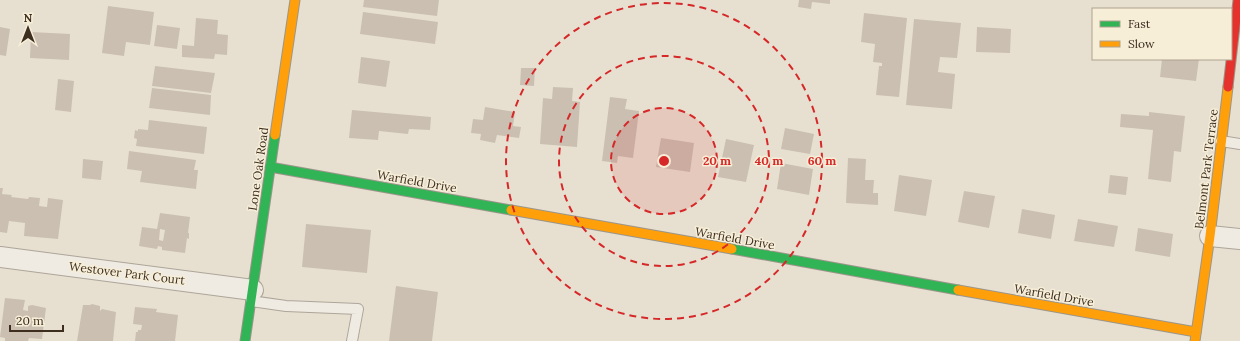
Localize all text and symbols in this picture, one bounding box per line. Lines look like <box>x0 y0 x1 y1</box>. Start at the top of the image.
north arrow <box>8 8 48 48</box>
legend <box>1092 8 1232 60</box>
text: N <box>24 11 33 25</box>
text: Fast <box>1128 16 1151 31</box>
text: Slow <box>1128 36 1155 51</box>
street label: Belmont Park Terrace <box>1191 108 1221 230</box>
street label: Lone Oak Road <box>245 126 271 212</box>
text: 20 m <box>703 153 731 168</box>
text: 40 m <box>755 153 783 168</box>
text: 60 m <box>808 153 836 168</box>
centre of rings <box>657 154 671 168</box>
street label: Warfield Drive <box>376 167 458 195</box>
street label: Warfield Drive <box>694 224 776 252</box>
street label: Westover Park Court <box>68 258 186 288</box>
street label: Warfield Drive <box>1013 281 1095 309</box>
scale bar <box>10 307 63 333</box>
text: 20 m <box>16 313 44 328</box>

